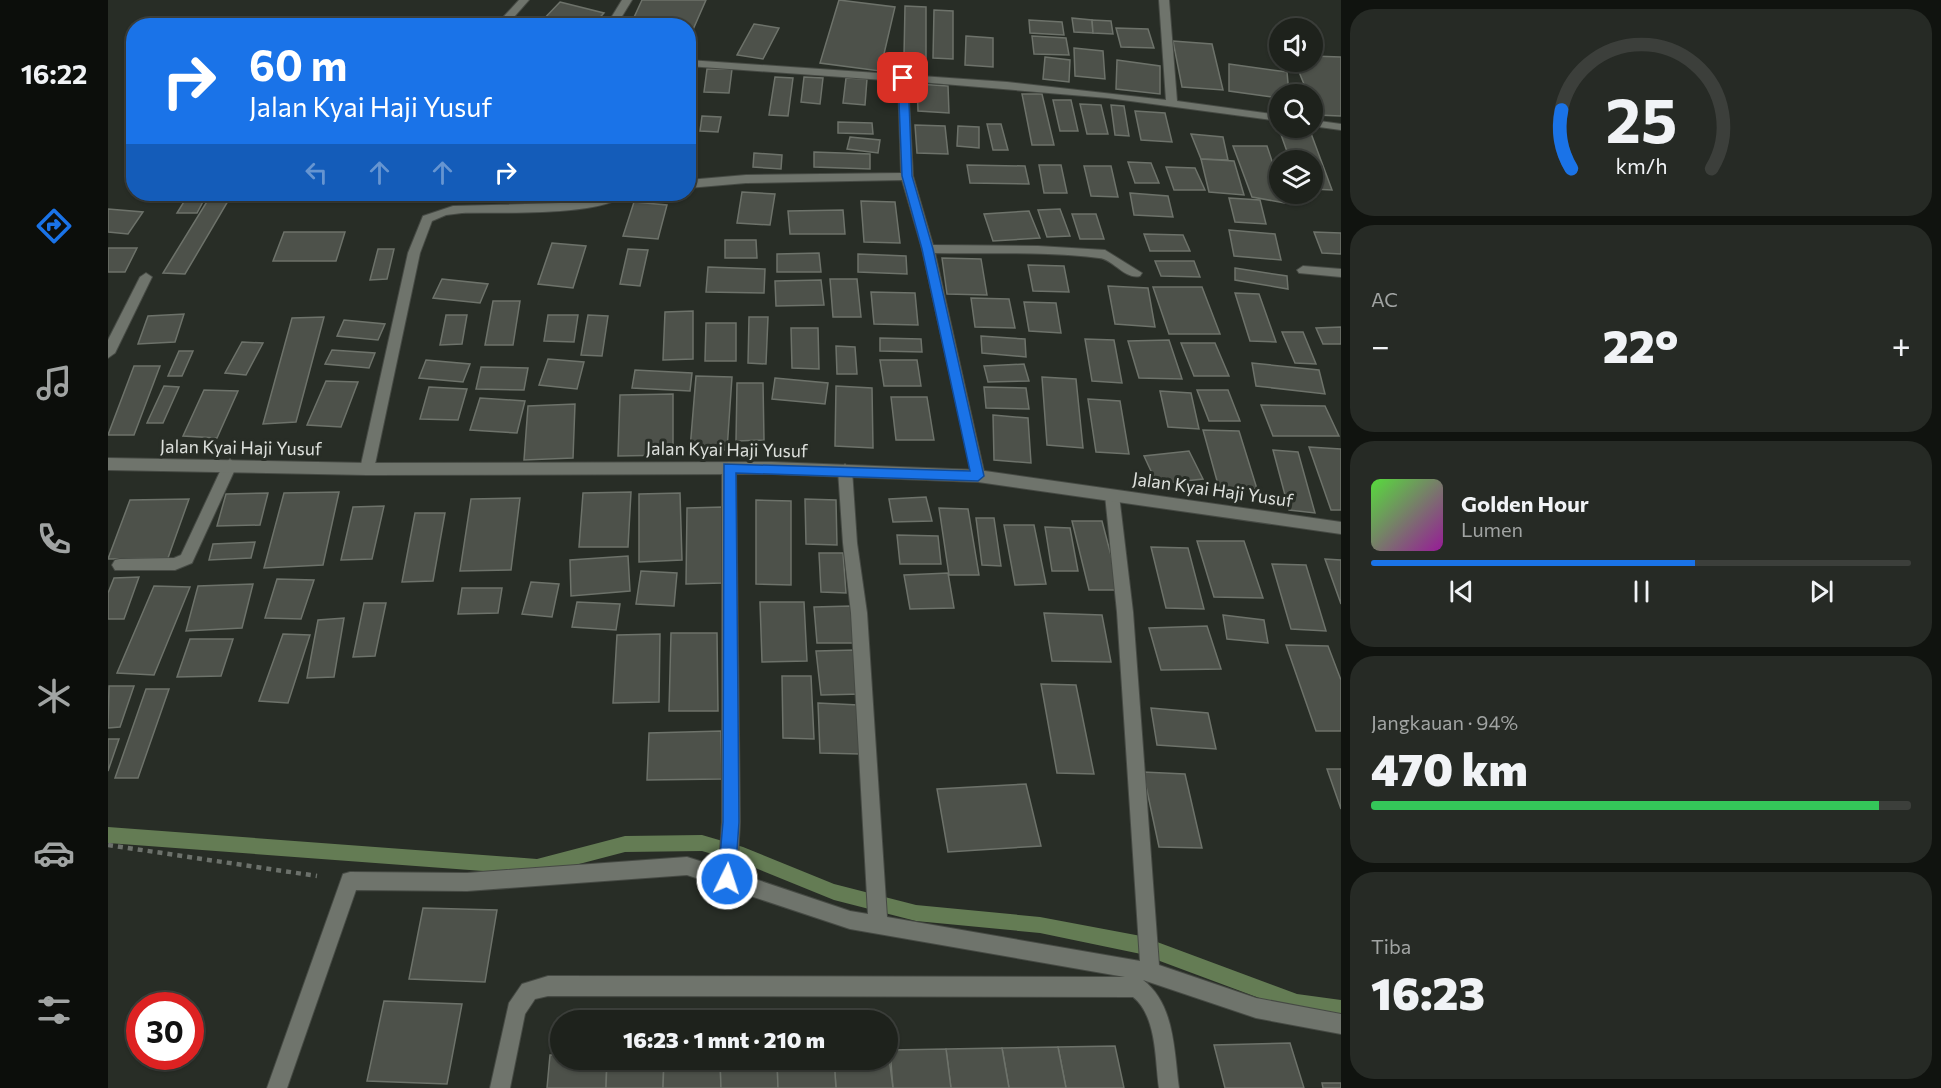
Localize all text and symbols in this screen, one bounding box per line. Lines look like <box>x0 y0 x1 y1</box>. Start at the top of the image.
map controls <box>1269 18 1323 204</box>
button: sound <box>1269 18 1323 72</box>
text: 60 m <box>249 38 348 90</box>
icon: right <box>150 42 228 120</box>
pin <box>877 52 928 103</box>
text: 16:22 <box>21 57 87 90</box>
icon: arrive <box>886 61 919 94</box>
text: 25 <box>1605 81 1677 157</box>
button: search <box>1269 84 1323 138</box>
text: Jalan Kyai Haji Yusuf <box>249 90 492 123</box>
button: layers <box>1269 150 1323 204</box>
text: km/h <box>1615 153 1667 179</box>
icon: left <box>300 156 333 189</box>
icon: ahead <box>363 156 396 189</box>
icon: ahead <box>426 156 459 189</box>
icon: right <box>489 156 522 189</box>
icon: directions <box>33 205 75 247</box>
text: AC <box>1371 287 1398 311</box>
text: 22° <box>1603 317 1679 372</box>
text: − <box>1371 324 1390 365</box>
text: + <box>1892 324 1911 365</box>
icon: music <box>33 362 75 404</box>
street label: Jalan Kyai Haji Yusuf <box>160 435 323 459</box>
street label: Jalan Kyai Haji Yusuf <box>646 437 809 461</box>
street label: Jalan Kyai Haji Yusuf <box>1131 467 1296 511</box>
text: Golden Hour <box>1461 490 1589 517</box>
text: Lumen <box>1461 517 1523 541</box>
icon: phone <box>33 518 75 560</box>
icon: previous <box>1445 575 1478 608</box>
icon: pause <box>1625 575 1658 608</box>
icon: next <box>1805 575 1838 608</box>
icon: climate <box>33 675 75 717</box>
text: Jangkauan · 94% <box>1371 710 1518 734</box>
text: 470 km <box>1371 740 1528 795</box>
icon: car <box>33 832 75 874</box>
position arrow <box>695 847 759 911</box>
text: Tiba <box>1371 934 1411 958</box>
text: 16:23 <box>1371 964 1485 1019</box>
icon: filters <box>33 989 75 1031</box>
speed limit sign: 30 <box>126 992 204 1070</box>
text: 16:23 · 1 mnt · 210 m <box>623 1026 825 1053</box>

